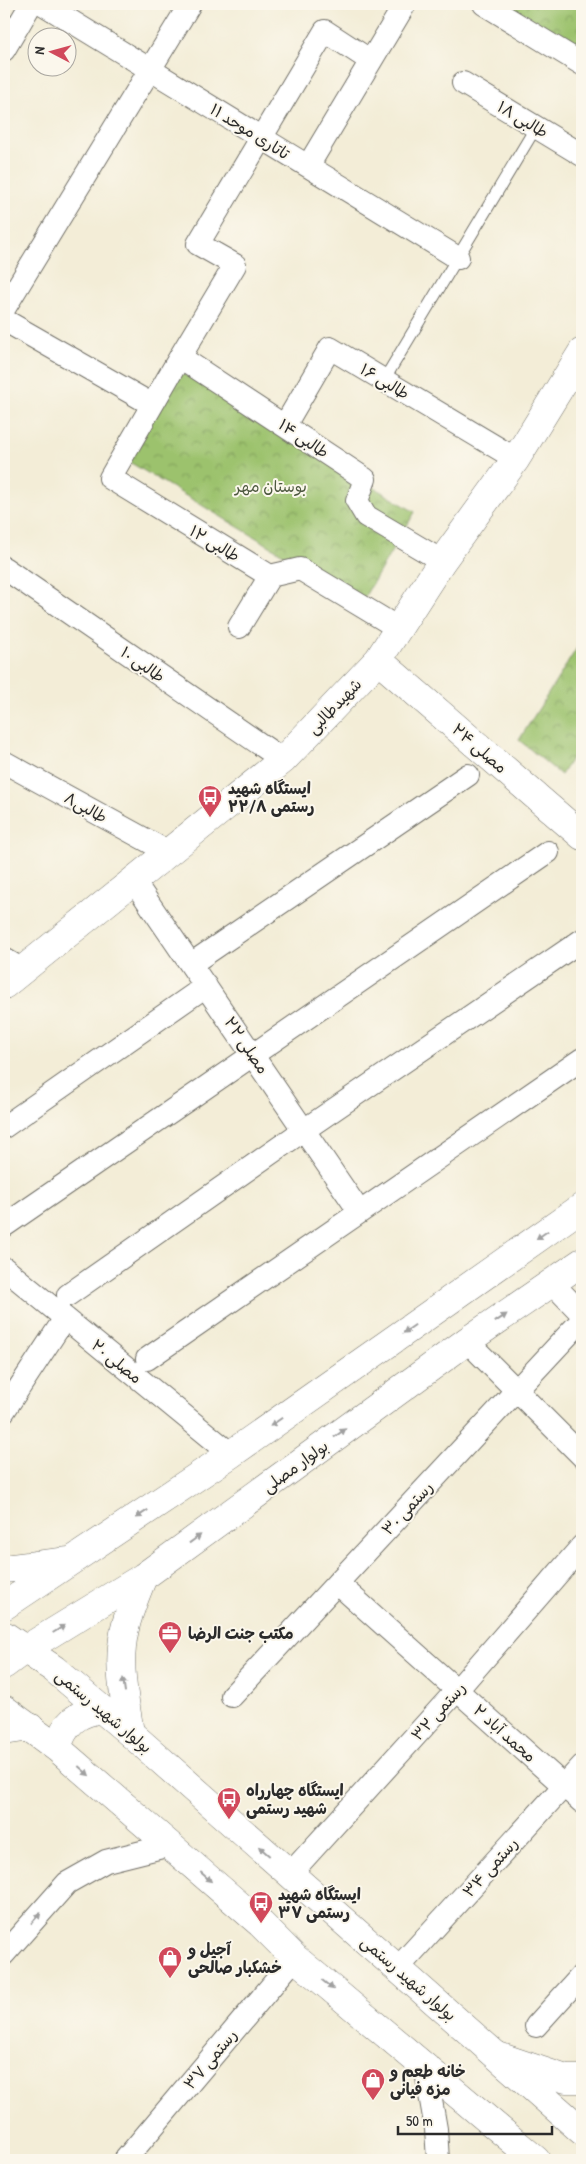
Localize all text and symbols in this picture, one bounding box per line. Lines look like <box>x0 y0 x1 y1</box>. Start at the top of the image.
north arrow <box>28 28 78 78</box>
text: N <box>29 45 48 55</box>
street label: طالبی ۱۸ <box>494 95 552 143</box>
street label: تاتاری موحد ۱۱ <box>206 98 294 164</box>
street label: طالبی ۱۶ <box>356 358 414 404</box>
street label: طالبی ۱۴ <box>274 413 334 463</box>
park label: بوستان مهر <box>233 475 307 497</box>
street label: طالبی ۱۲ <box>186 519 244 567</box>
street label: طالبی ۱۰ <box>116 641 170 687</box>
street label: شهیدطالبی <box>302 673 366 739</box>
street label: مصلی ۲۴ <box>448 718 512 778</box>
place label: ایستگاه شهید رستمی ۲۲/۸ <box>228 777 314 817</box>
bus stop icon: ایستگاه شهید رستمی ۲۲/۸ <box>197 784 223 818</box>
street label: طالبی۸ <box>60 786 112 828</box>
street label: مصلی ۲۲ <box>220 1012 274 1078</box>
one-way arrow <box>536 1230 549 1240</box>
one-way arrow <box>494 1313 507 1323</box>
one-way arrow <box>403 1324 416 1334</box>
street label: مصلی ۲۰ <box>87 1334 147 1388</box>
one-way arrow <box>270 1417 283 1427</box>
one-way arrow <box>333 1428 346 1439</box>
street label: بولوار مصلی <box>257 1435 333 1497</box>
street label: رستمی ۳۰ <box>376 1476 438 1540</box>
one-way arrow <box>136 1509 149 1519</box>
one-way arrow <box>188 1534 201 1545</box>
office icon: مكتب جنت الرضا <box>157 1620 183 1654</box>
place label: مكتب جنت الرضا <box>188 1622 294 1644</box>
one-way arrow <box>53 1624 66 1633</box>
street label: بولوار شهید رستمی <box>51 1664 157 1758</box>
one-way arrow <box>119 1676 127 1692</box>
street label: رستمی ۳۲ <box>406 1677 470 1745</box>
street label: محمد آباد ۲ <box>469 1699 541 1767</box>
one-way arrow <box>77 1765 90 1776</box>
place label: ایستگاه چهارراه شهید رستمی <box>246 1779 344 1819</box>
bus stop icon: ایستگاه چهارراه شهید رستمی <box>216 1786 242 1820</box>
street label: رستمی ۳۴ <box>457 1832 523 1902</box>
one-way arrow <box>258 1845 271 1856</box>
one-way arrow <box>200 1872 213 1883</box>
place label: ایستگاه شهید رستمی ۳۷ <box>278 1883 361 1923</box>
bus stop icon: ایستگاه شهید رستمی ۳۷ <box>248 1890 274 1924</box>
one-way arrow <box>30 1912 42 1924</box>
street label: بولوار شهید رستمی <box>357 1930 461 2026</box>
place label: آجیل و خشکبار صالحی <box>187 1938 282 1978</box>
shop icon: آجیل و خشکبار صالحی <box>157 1945 183 1979</box>
one-way arrow <box>321 1980 334 1991</box>
street label: رستمی ۳۷ <box>178 2024 242 2094</box>
place label: خانه طعم و مزه فیانی <box>389 2060 466 2100</box>
shop icon: خانه طعم و مزه فیانی <box>360 2067 386 2101</box>
scale bar <box>398 2104 552 2136</box>
text: 50 m <box>406 2110 433 2131</box>

